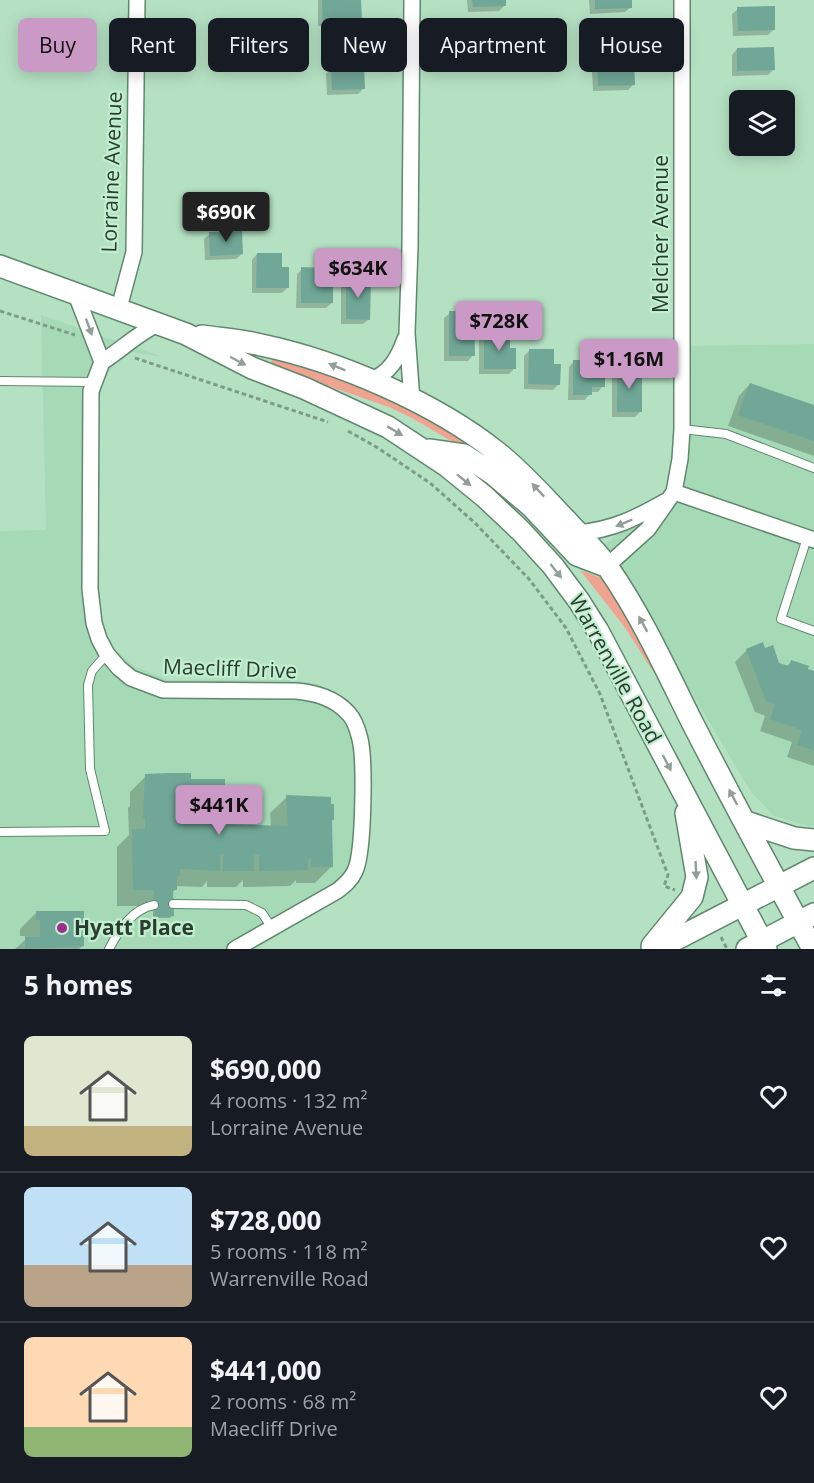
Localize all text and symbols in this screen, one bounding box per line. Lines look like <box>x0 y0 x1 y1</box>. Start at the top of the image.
chip: Buy <box>18 18 97 72</box>
chip: Rent <box>109 18 196 72</box>
chip: Filters <box>208 18 309 72</box>
chip: New <box>321 18 407 72</box>
chip: Apartment <box>419 18 567 72</box>
chip: House <box>579 18 684 72</box>
map controls <box>729 90 795 156</box>
button: layers <box>729 90 795 156</box>
street label: Lorraine Avenue <box>94 91 128 253</box>
street label: Melcher Avenue <box>646 155 674 313</box>
pin: $690K <box>184 192 268 243</box>
text: $690K <box>196 198 256 225</box>
pin: $634K <box>316 248 400 299</box>
text: $634K <box>328 254 388 281</box>
pin: $728K <box>457 301 541 352</box>
text: $728K <box>469 307 529 334</box>
one-way arrow <box>84 318 94 336</box>
pin: $1.16M <box>580 339 678 390</box>
text: $1.16M <box>594 345 664 372</box>
one-way arrow <box>230 356 247 366</box>
one-way arrow <box>328 362 346 372</box>
one-way arrow <box>387 426 403 437</box>
one-way arrow <box>457 473 472 486</box>
one-way arrow <box>531 482 545 497</box>
one-way arrow <box>614 518 632 528</box>
one-way arrow <box>549 563 561 578</box>
street label: Warrenville Road <box>563 589 669 748</box>
one-way arrow <box>638 615 648 632</box>
street label: Maecliff Drive <box>163 652 297 684</box>
one-way arrow <box>662 755 672 772</box>
pin: $441K <box>177 785 261 836</box>
one-way arrow <box>728 788 738 805</box>
text: $441K <box>189 791 249 818</box>
one-way arrow <box>691 861 700 880</box>
place label: Hyatt Place <box>74 913 194 941</box>
marker: Hyatt Place <box>55 921 69 935</box>
text: 5 homes <box>24 967 133 1003</box>
icon: filters <box>757 969 790 1002</box>
text: $690,000 <box>210 1051 321 1087</box>
icon: home <box>72 1060 144 1132</box>
icon: heart <box>757 1080 790 1113</box>
text: 4 rooms · 132 m² <box>210 1087 368 1114</box>
text: Lorraine Avenue <box>210 1114 363 1141</box>
text: $728,000 <box>210 1202 321 1238</box>
icon: home <box>72 1211 144 1283</box>
icon: heart <box>757 1231 790 1264</box>
text: 5 rooms · 118 m² <box>210 1238 368 1265</box>
text: Warrenville Road <box>210 1265 369 1292</box>
text: $441,000 <box>210 1352 321 1388</box>
icon: home <box>72 1361 144 1433</box>
icon: heart <box>757 1381 790 1414</box>
text: 2 rooms · 68 m² <box>210 1388 356 1415</box>
text: Maecliff Drive <box>210 1415 338 1442</box>

